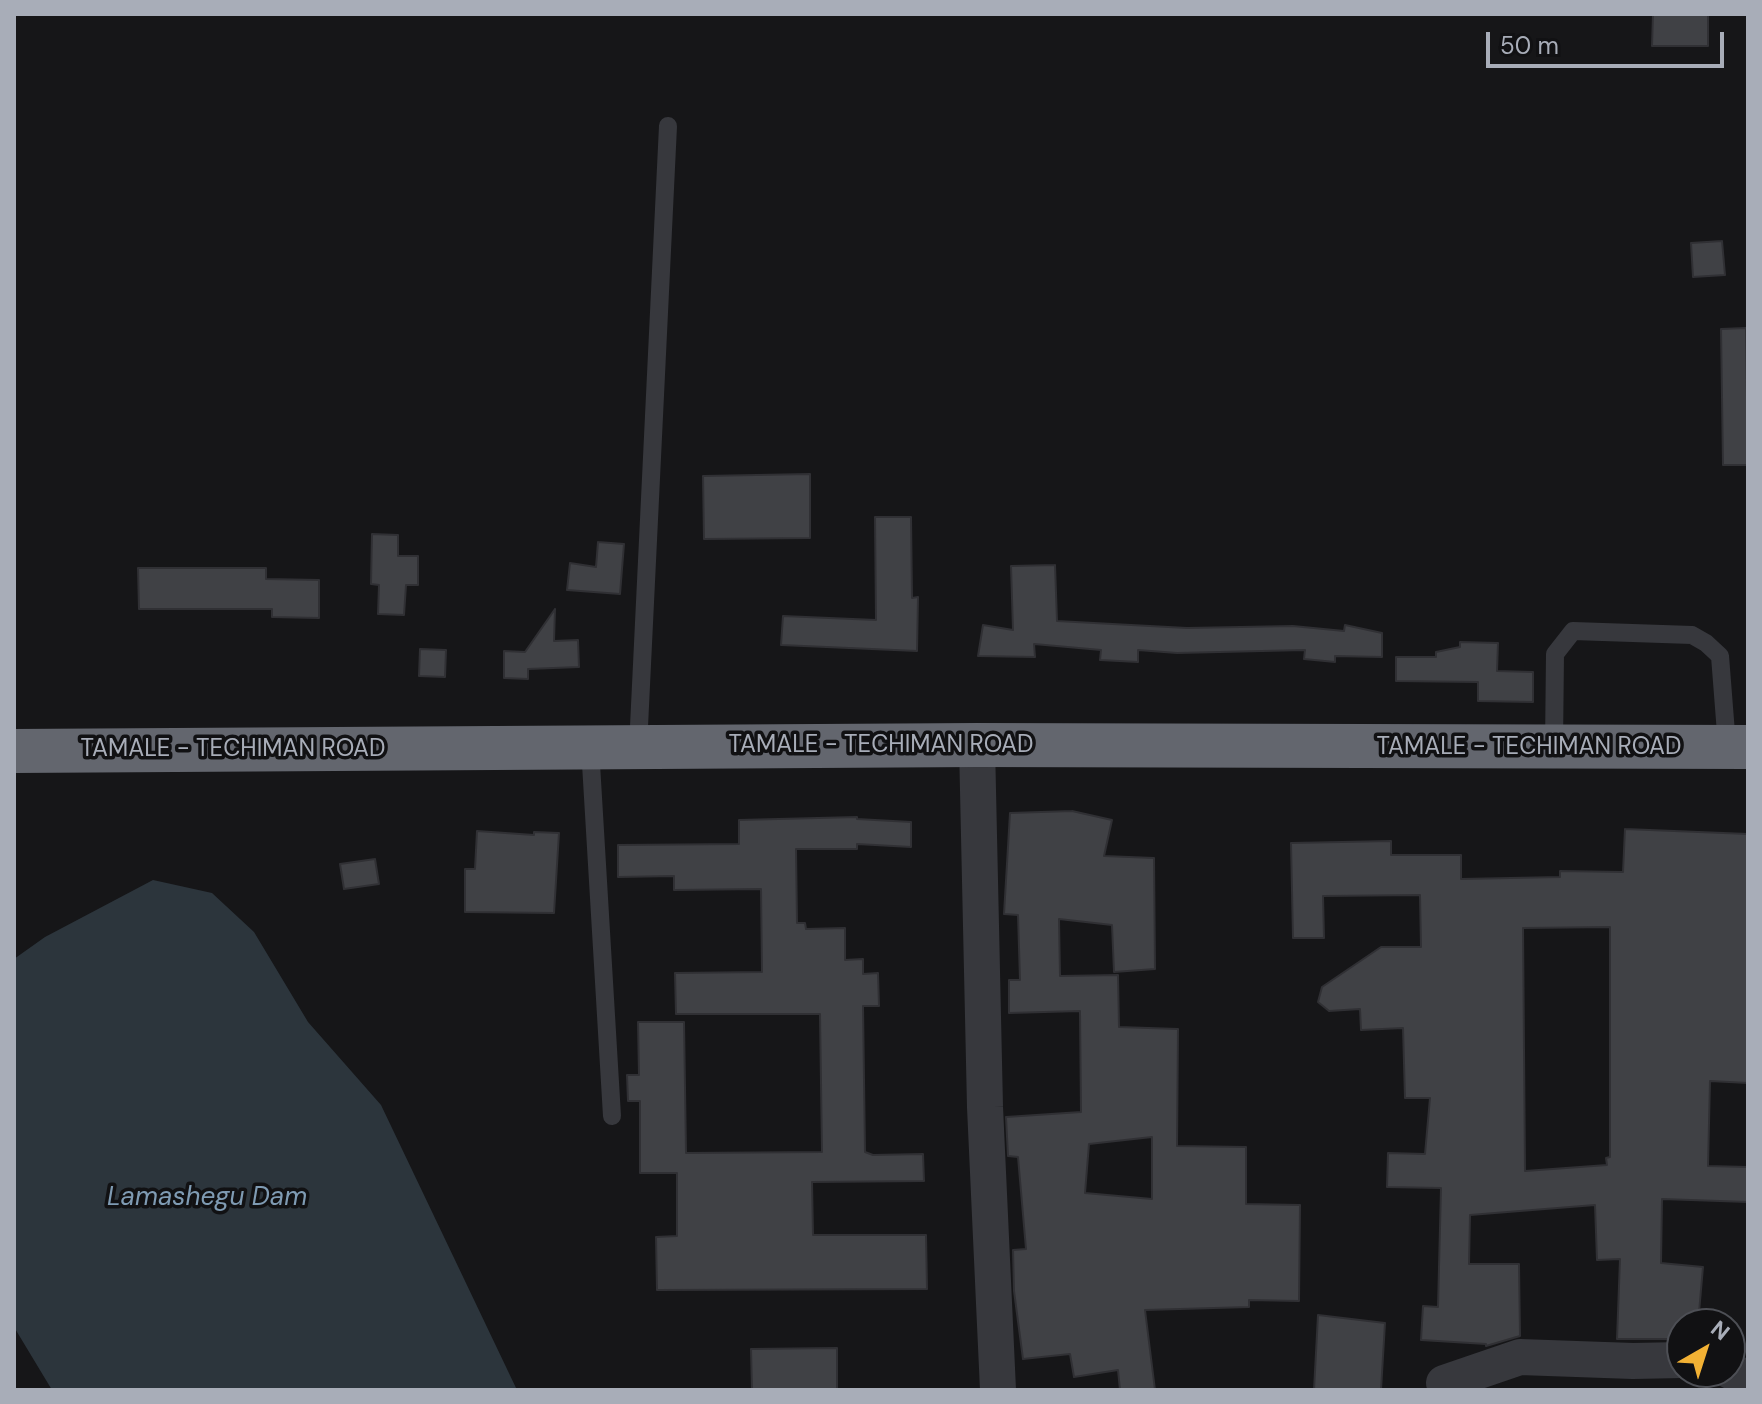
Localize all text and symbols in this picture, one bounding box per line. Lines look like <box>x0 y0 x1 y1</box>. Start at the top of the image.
scale bar <box>1490 16 1728 66</box>
text: 50 m <box>1500 30 1559 61</box>
street label: TAMALE - TECHIMAN ROAD <box>729 732 1033 760</box>
street label: TAMALE - TECHIMAN ROAD <box>1377 734 1681 762</box>
street label: TAMALE - TECHIMAN ROAD <box>81 736 385 764</box>
water label: Lamashegu Dam <box>107 1182 307 1214</box>
north arrow <box>1666 1308 1746 1388</box>
text: N <box>1705 1314 1736 1347</box>

